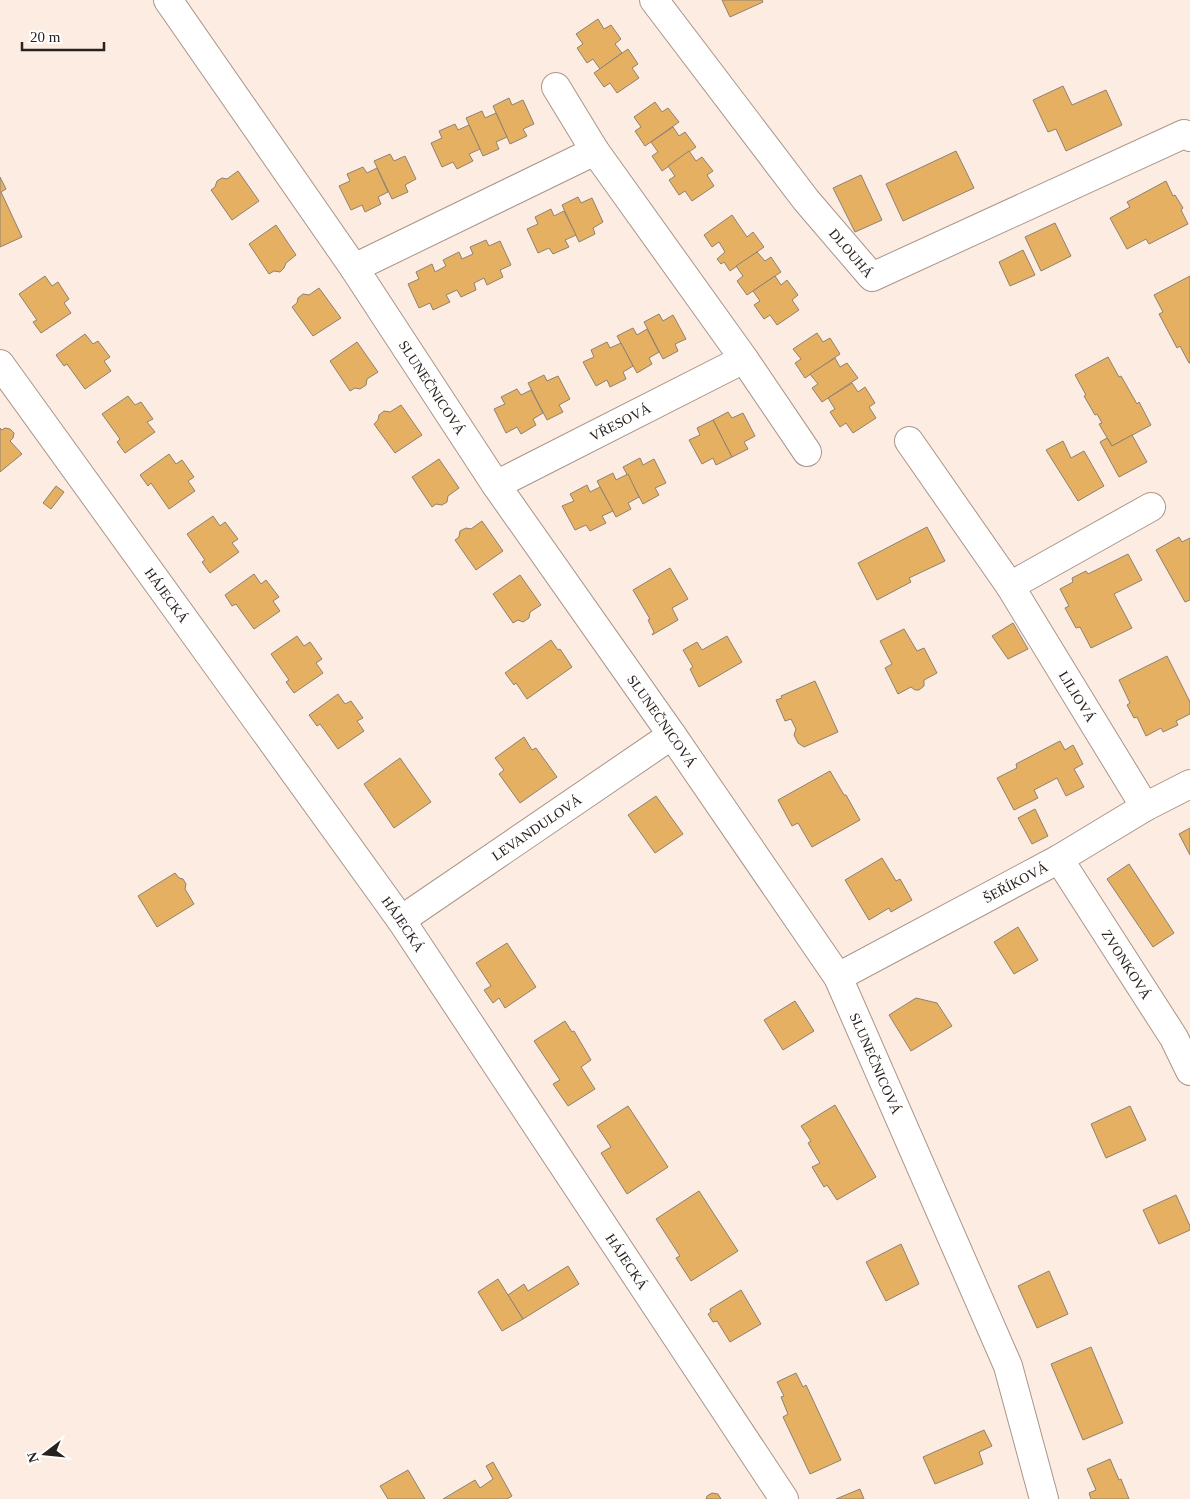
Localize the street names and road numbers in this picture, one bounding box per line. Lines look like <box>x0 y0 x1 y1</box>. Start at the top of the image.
street label: DLOUHÁ <box>826 226 877 281</box>
street label: SLUNEČNICOVÁ <box>396 338 469 438</box>
street label: VŘESOVÁ <box>587 400 654 444</box>
street label: HÁJECKÁ <box>142 565 192 626</box>
street label: LILIOVÁ <box>1056 668 1099 726</box>
street label: SLUNEČNICOVÁ <box>624 672 700 771</box>
street label: LEVANDULOVÁ <box>489 791 585 864</box>
street label: ŠEŘÍKOVÁ <box>980 858 1051 906</box>
street label: HÁJECKÁ <box>378 894 428 956</box>
street label: ZVONKOVÁ <box>1098 927 1155 1003</box>
street label: SLUNEČNICOVÁ <box>847 1011 905 1117</box>
street label: HÁJECKÁ <box>603 1231 652 1293</box>

